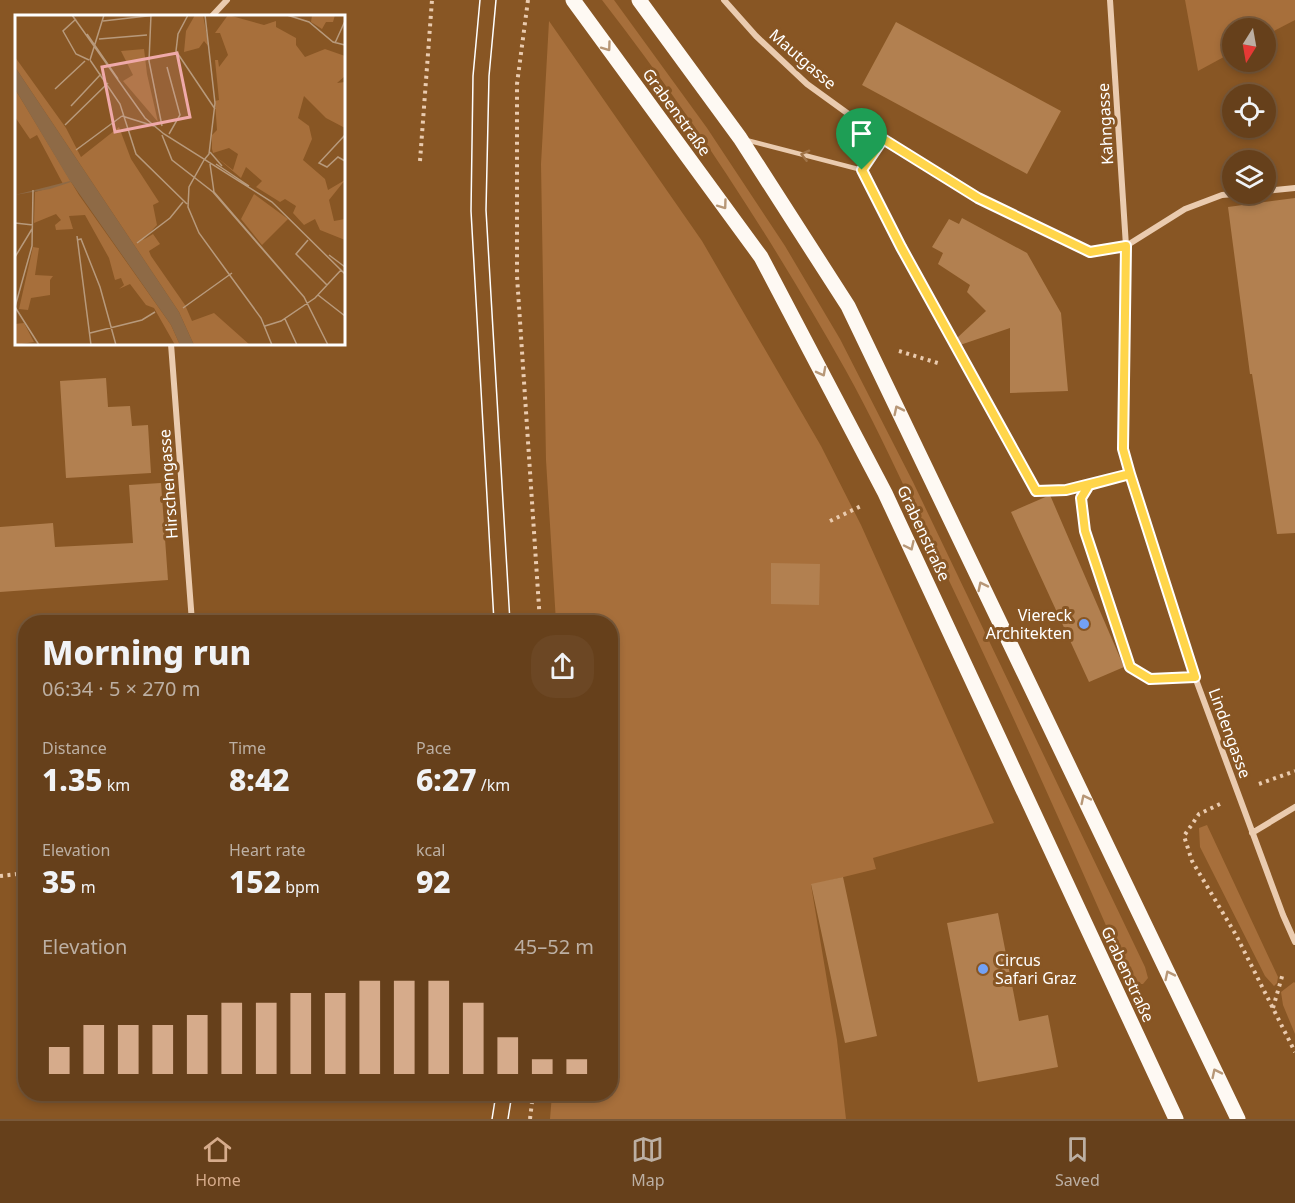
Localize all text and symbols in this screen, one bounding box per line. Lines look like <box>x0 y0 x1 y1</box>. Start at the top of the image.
inset map <box>15 15 345 345</box>
north arrow <box>1222 18 1276 72</box>
map controls <box>1222 18 1276 204</box>
street label: Mautgasse <box>765 24 841 94</box>
one-way arrow <box>600 41 611 52</box>
street label: Grabenstraße <box>638 64 716 160</box>
street label: Kahngasse <box>1092 83 1118 165</box>
button: locate <box>1222 84 1276 138</box>
pin <box>836 108 887 170</box>
icon: arrive <box>845 117 878 150</box>
one-way arrow <box>801 150 811 163</box>
button: layers <box>1222 150 1276 204</box>
one-way arrow <box>715 198 726 209</box>
one-way arrow <box>815 366 826 376</box>
one-way arrow <box>893 406 905 417</box>
street label: Hirschengasse <box>153 428 183 540</box>
street label: Grabenstraße <box>892 481 956 585</box>
one-way arrow <box>903 539 915 550</box>
one-way arrow <box>978 581 990 592</box>
place label: Viereck Architekten <box>986 604 1072 644</box>
marker: Viereck Architekten <box>1077 617 1091 631</box>
text: Morning run <box>42 630 251 675</box>
button: share <box>531 635 594 698</box>
text: 06:34 · 5 × 270 m <box>42 675 200 702</box>
street label: Lindengasse <box>1204 685 1256 781</box>
text: Distance <box>42 737 107 759</box>
text: Time <box>229 737 266 759</box>
text: Pace <box>416 737 451 759</box>
text: 1.35 <box>42 759 103 800</box>
text: 8:42 <box>229 759 290 800</box>
text: 6:27 <box>416 759 477 800</box>
text: km <box>103 774 130 796</box>
text: /km <box>477 774 510 796</box>
one-way arrow <box>1080 795 1092 806</box>
text: Elevation <box>42 839 110 861</box>
text: Heart rate <box>229 839 305 861</box>
text: kcal <box>416 839 445 861</box>
text: 35 <box>42 861 77 902</box>
text: 152 <box>229 861 281 902</box>
text: 92 <box>416 861 451 902</box>
text: m <box>77 876 96 898</box>
text: bpm <box>281 876 320 898</box>
street label: Grabenstraße <box>1096 922 1160 1026</box>
text: Elevation <box>42 933 127 960</box>
text: 45–52 m <box>514 933 594 960</box>
place label: Circus Safari Graz <box>995 949 1077 989</box>
marker: Circus Safari Graz <box>976 962 990 976</box>
one-way arrow <box>1165 971 1177 982</box>
one-way arrow <box>1212 1069 1224 1080</box>
tab: Home <box>195 1133 241 1191</box>
tab: Map <box>631 1133 665 1191</box>
tab: Saved <box>1055 1133 1100 1191</box>

